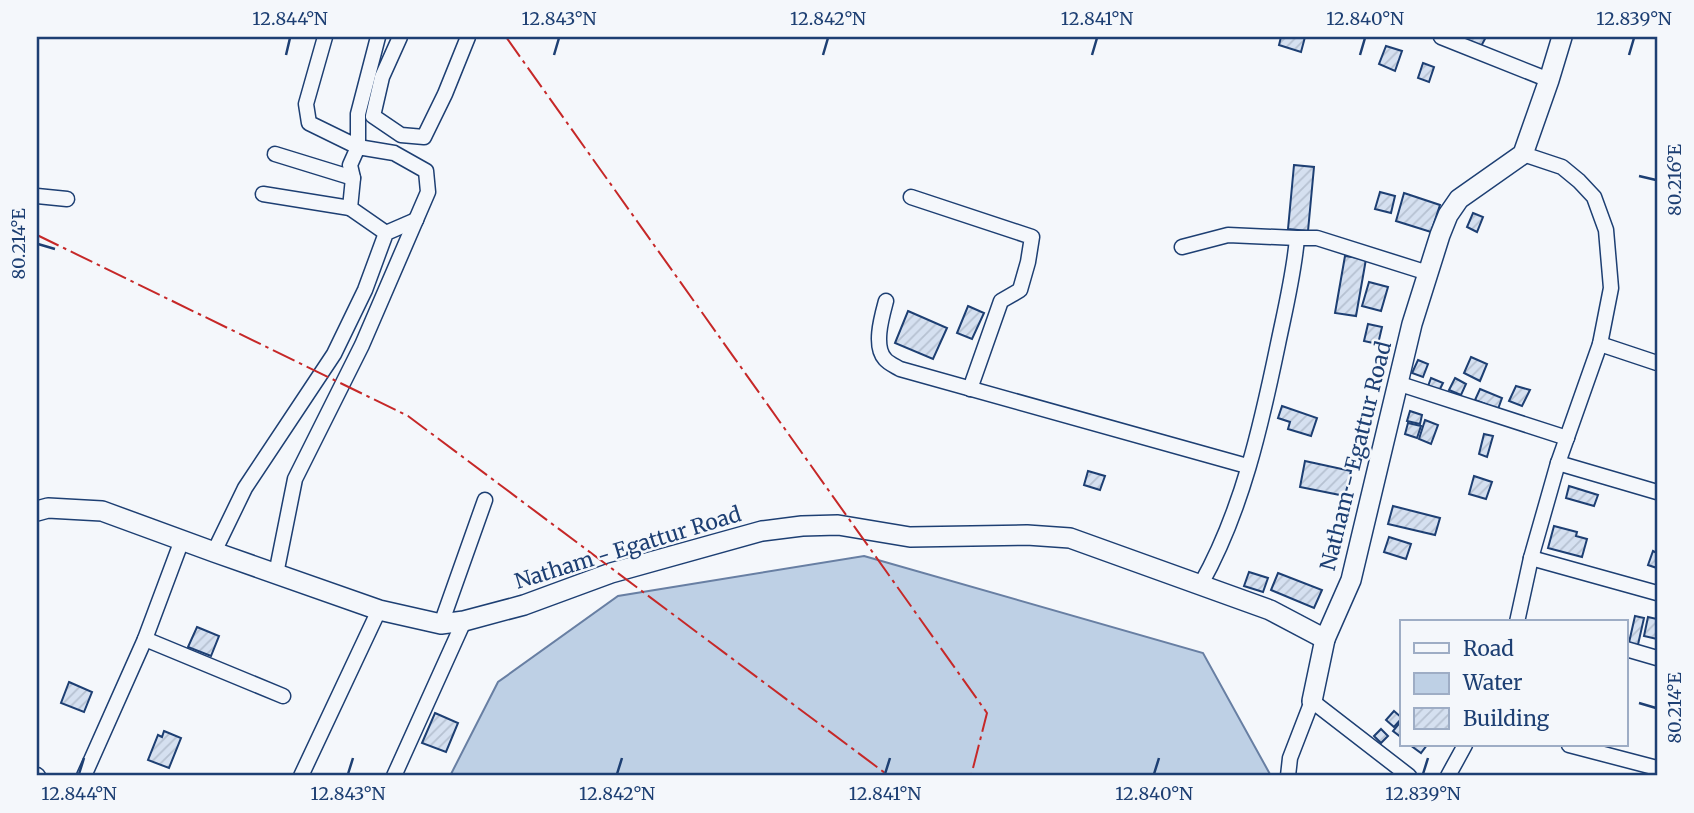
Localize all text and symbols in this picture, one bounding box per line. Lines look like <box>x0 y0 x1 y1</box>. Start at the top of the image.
text: 12.844°N <box>252 7 328 30</box>
text: 12.843°N <box>522 7 596 30</box>
text: 12.842°N <box>790 7 866 30</box>
text: 12.841°N <box>1061 7 1133 30</box>
text: 12.840°N <box>1326 7 1404 30</box>
text: 12.839°N <box>1596 7 1672 30</box>
text: 80.216°E <box>1663 143 1686 216</box>
text: 80.214°E <box>7 208 30 280</box>
street label: Natham - Egattur Road <box>1314 338 1397 573</box>
street label: Natham - Egattur Road <box>511 500 745 595</box>
legend <box>1400 620 1628 746</box>
text: Road <box>1463 635 1514 662</box>
text: Water <box>1462 669 1522 696</box>
text: 80.214°E <box>1663 672 1686 744</box>
text: Building <box>1463 705 1550 732</box>
text: 12.844°N <box>41 782 117 805</box>
text: 12.843°N <box>311 782 385 805</box>
text: 12.842°N <box>579 782 655 805</box>
text: 12.841°N <box>849 782 921 805</box>
text: 12.840°N <box>1115 782 1193 805</box>
text: 12.839°N <box>1385 782 1461 805</box>

